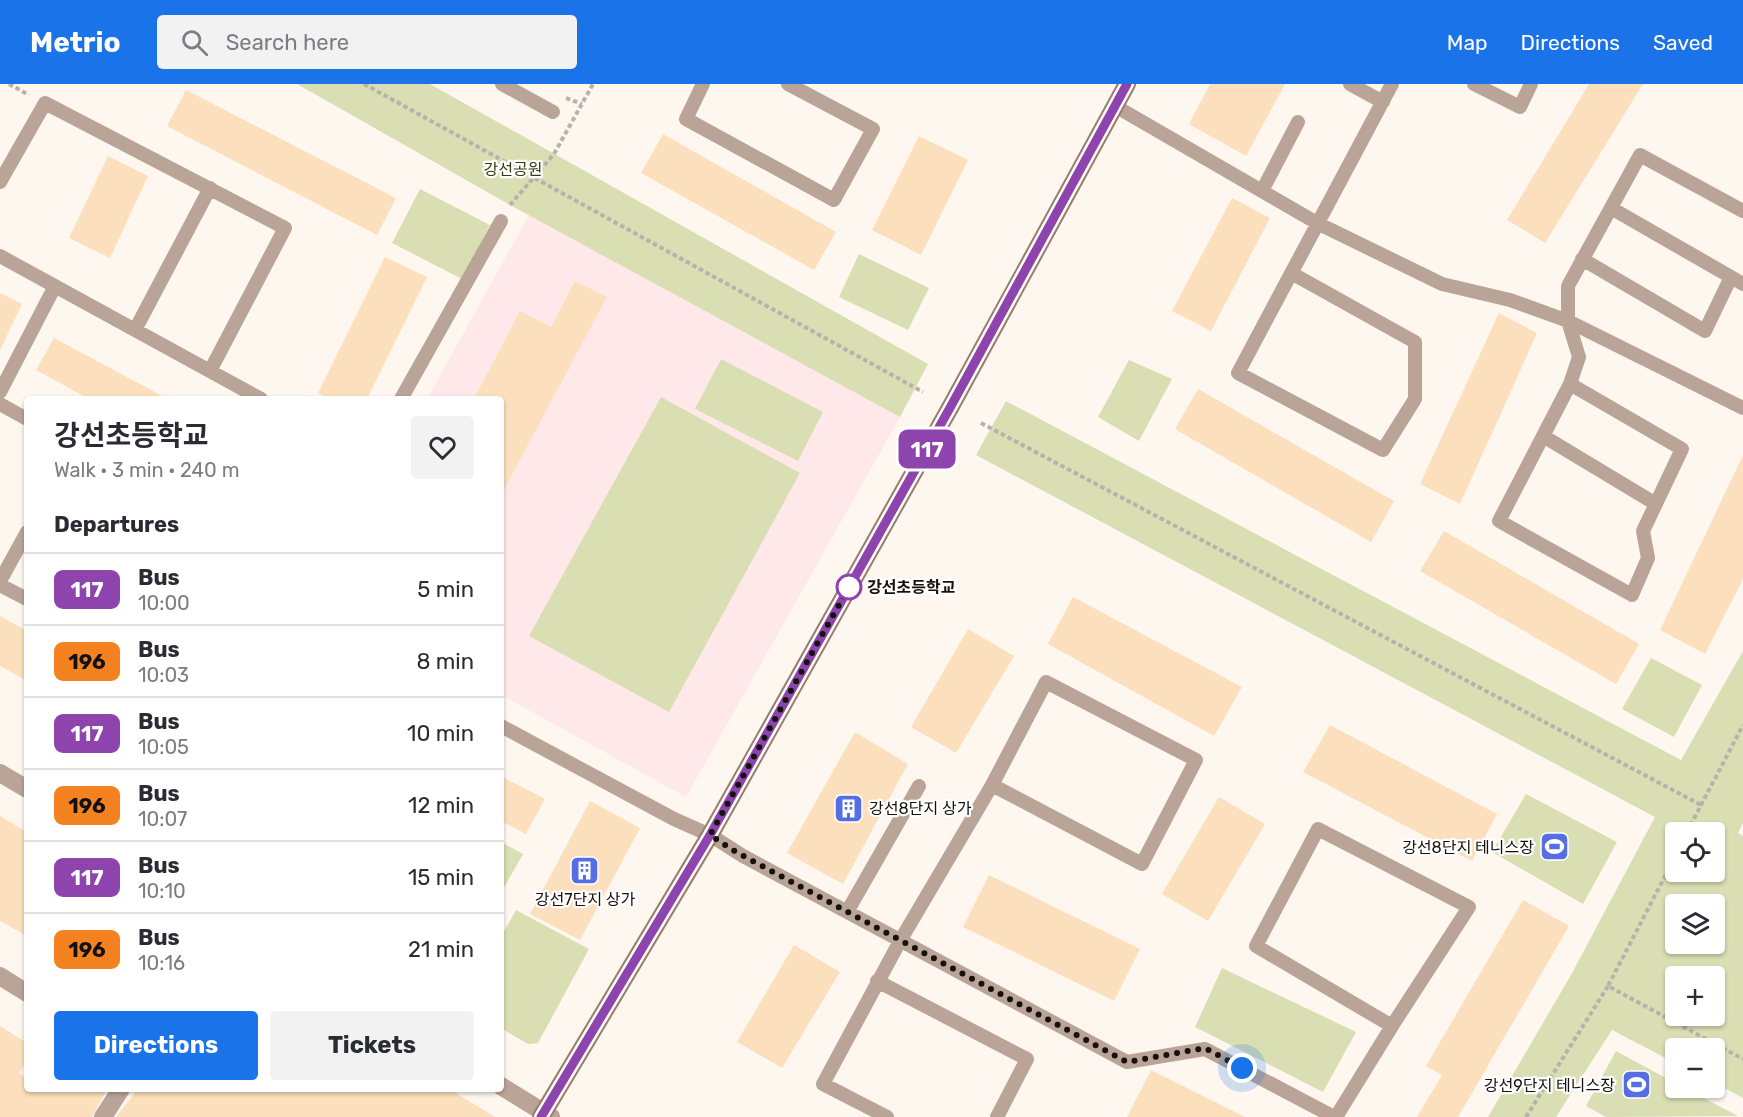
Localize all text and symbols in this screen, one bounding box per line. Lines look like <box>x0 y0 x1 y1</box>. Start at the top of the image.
search box <box>157 15 577 69</box>
text: Metrio <box>30 26 121 59</box>
icon: search <box>178 26 211 59</box>
text: Search here <box>226 29 349 56</box>
text: Map <box>1447 30 1488 55</box>
text: Directions <box>1521 30 1620 55</box>
text: Saved <box>1653 30 1713 55</box>
park label: 강선공원 <box>484 160 542 179</box>
button: heart <box>411 416 474 479</box>
text: 강선초등학교 <box>54 419 209 452</box>
line badge: 117 <box>892 430 962 469</box>
text: 117 <box>911 437 943 462</box>
text: Walk · 3 min · 240 m <box>54 458 239 482</box>
text: Departures <box>54 511 179 538</box>
text: Bus <box>138 564 180 591</box>
marker: 강선초등학교 <box>836 574 862 600</box>
text: 5 min <box>417 576 474 603</box>
text: 117 <box>71 577 103 602</box>
place label: 강선초등학교 <box>867 578 956 597</box>
text: 10:00 <box>138 591 190 615</box>
text: Bus <box>138 636 180 663</box>
text: 8 min <box>416 648 474 675</box>
text: 196 <box>68 649 106 674</box>
text: 10:03 <box>138 663 189 687</box>
text: Bus <box>138 708 180 735</box>
text: 10 min <box>407 720 474 747</box>
text: 117 <box>71 721 103 746</box>
text: 10:05 <box>138 735 189 759</box>
text: Bus <box>138 780 180 807</box>
text: 12 min <box>408 792 474 819</box>
building icon: 강선8단지 상가 <box>832 792 864 824</box>
text: 196 <box>68 793 106 818</box>
place label: 강선8단지 상가 <box>869 799 972 818</box>
text: 10:07 <box>138 807 187 831</box>
map controls <box>1665 822 1725 1098</box>
button: locate <box>1665 822 1725 882</box>
sports icon: 강선8단지 테니스장 <box>1539 831 1571 863</box>
place label: 강선8단지 테니스장 <box>1402 838 1534 857</box>
text: Bus <box>138 852 180 879</box>
building icon: 강선7단지 상가 <box>569 855 601 887</box>
text: 15 min <box>408 864 474 891</box>
text: 117 <box>71 865 103 890</box>
text: 10:10 <box>138 879 186 903</box>
place label: 강선7단지 상가 <box>535 890 636 909</box>
button: layers <box>1665 894 1725 954</box>
text: Bus <box>138 924 180 951</box>
text: 21 min <box>408 936 474 963</box>
text: 196 <box>68 937 106 962</box>
text: 10:16 <box>138 951 185 975</box>
button: + <box>1665 966 1725 1026</box>
button: Directions <box>54 1011 258 1080</box>
button: Tickets <box>270 1011 474 1080</box>
button: − <box>1665 1038 1725 1098</box>
your location <box>1227 1053 1257 1083</box>
sports icon: 강선9단지 테니스장 <box>1620 1069 1652 1101</box>
place label: 강선9단지 테니스장 <box>1484 1076 1615 1095</box>

